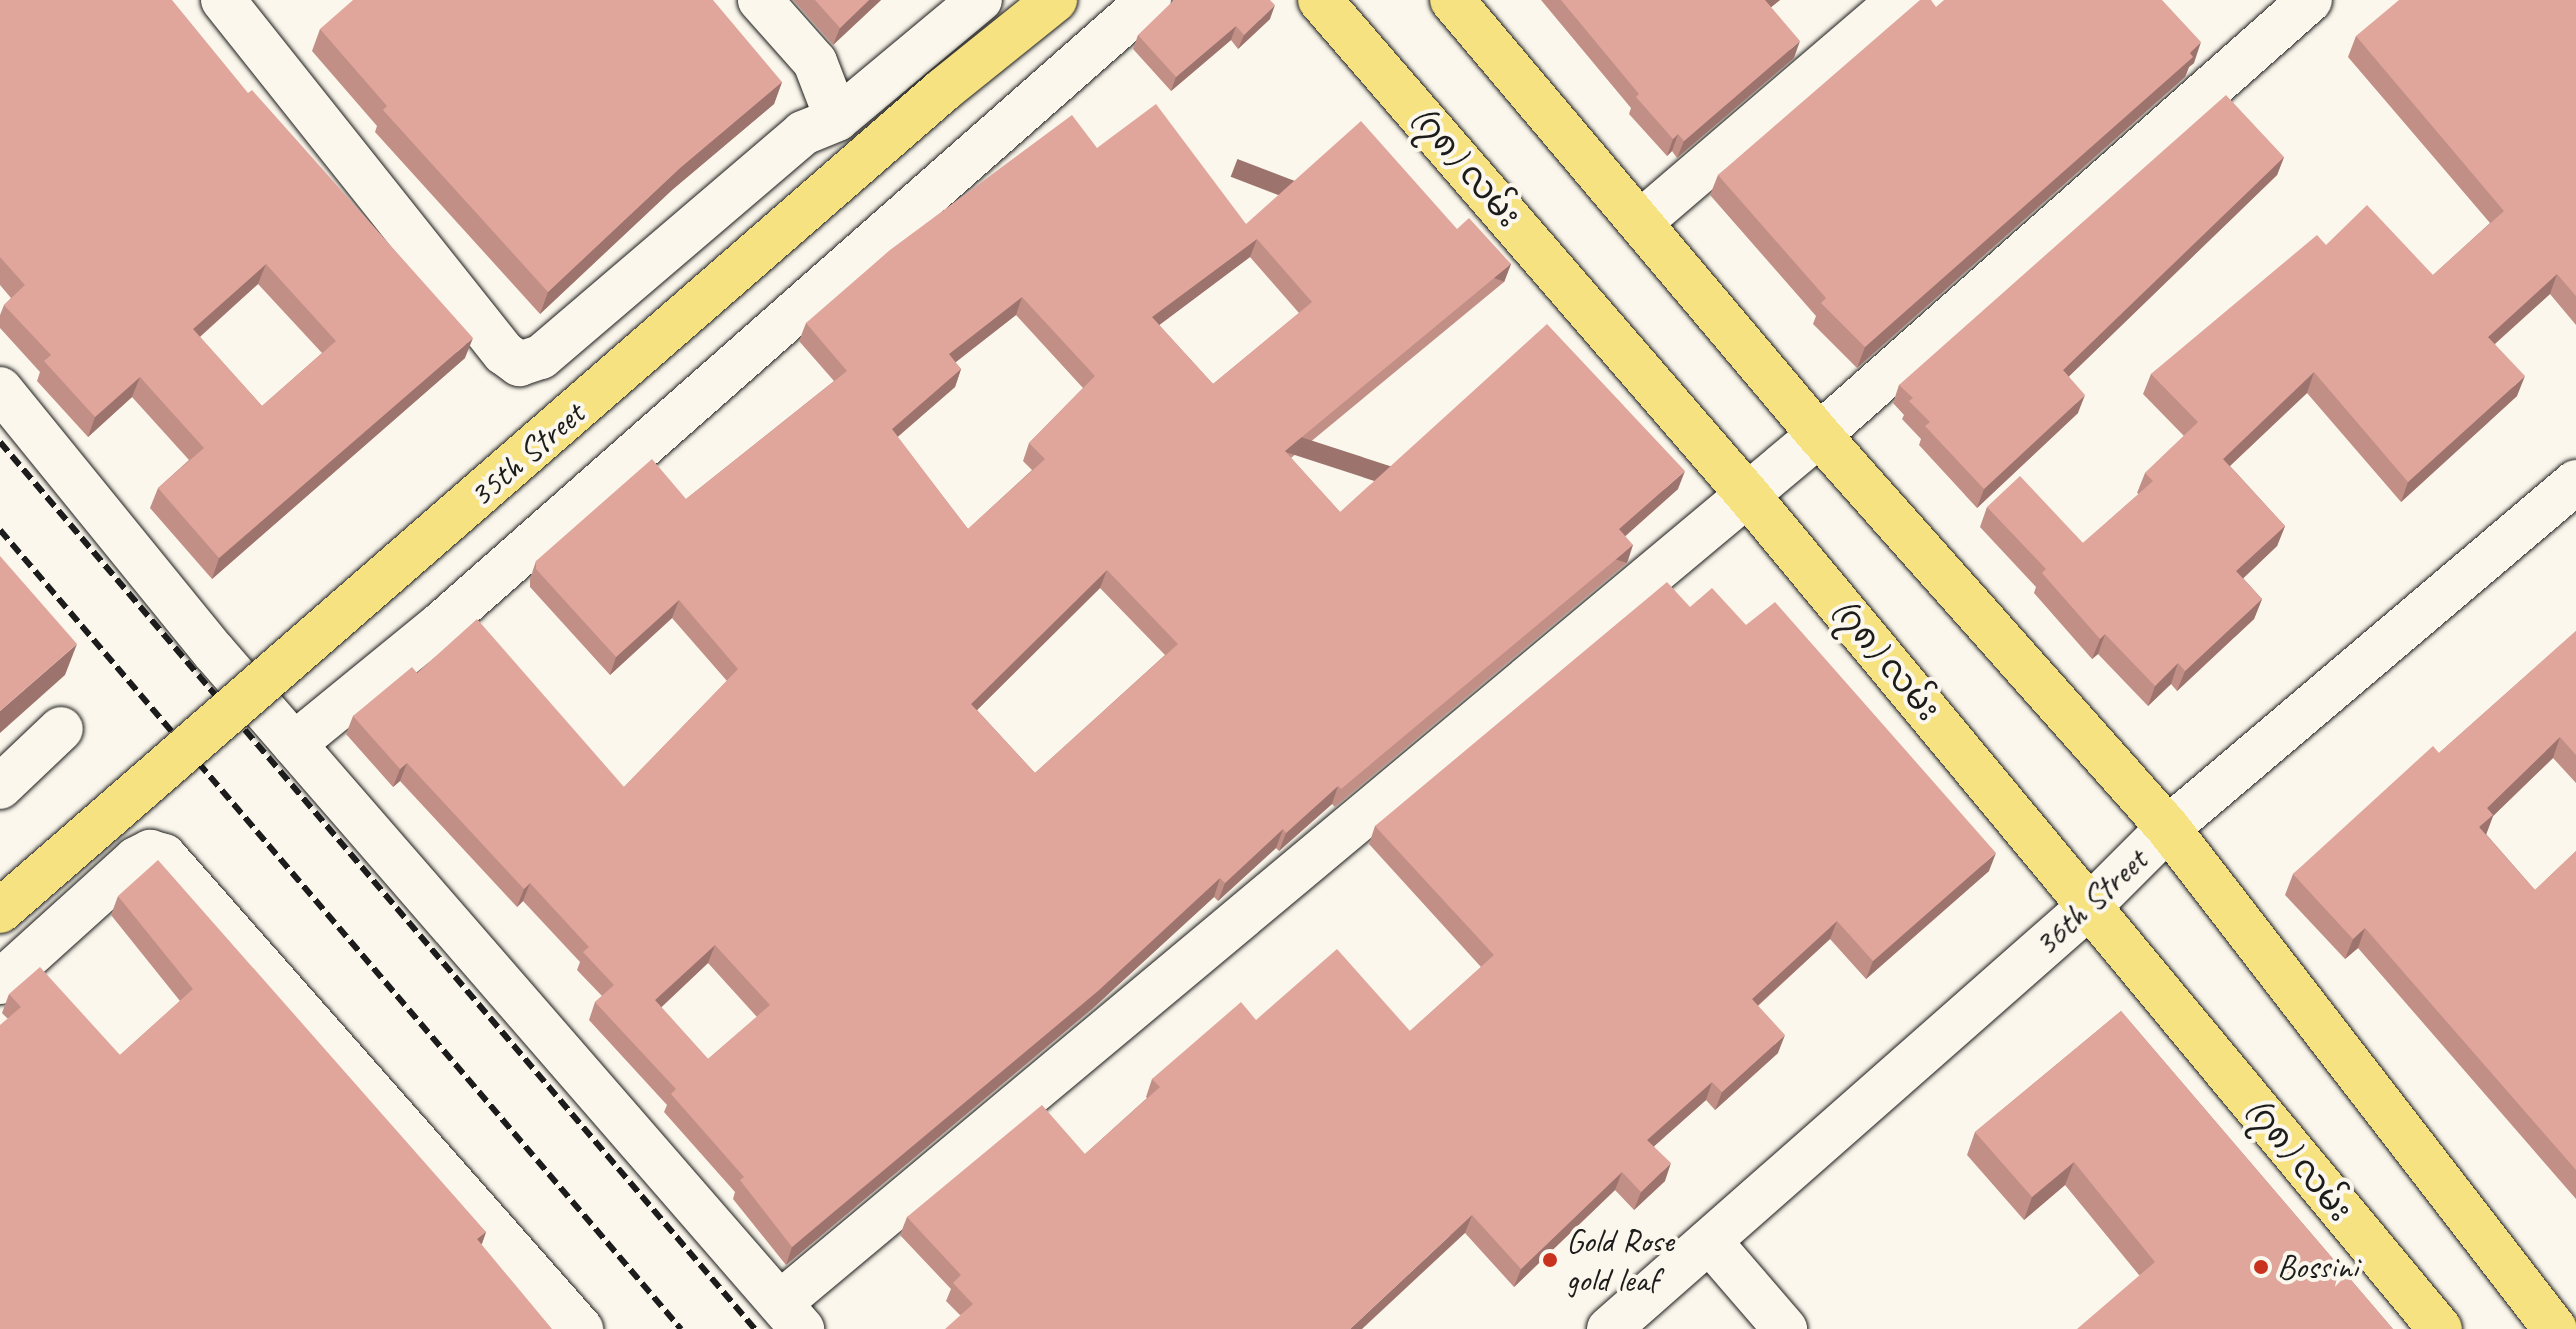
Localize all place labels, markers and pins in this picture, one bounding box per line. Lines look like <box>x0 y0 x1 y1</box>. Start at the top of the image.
place label: Gold Rose gold leaf <box>1566 1220 1674 1300</box>
place label: Bossini <box>2277 1247 2358 1287</box>
marker: Gold Rose gold leaf <box>1541 1251 1559 1269</box>
marker: Bossini <box>2252 1258 2270 1276</box>

